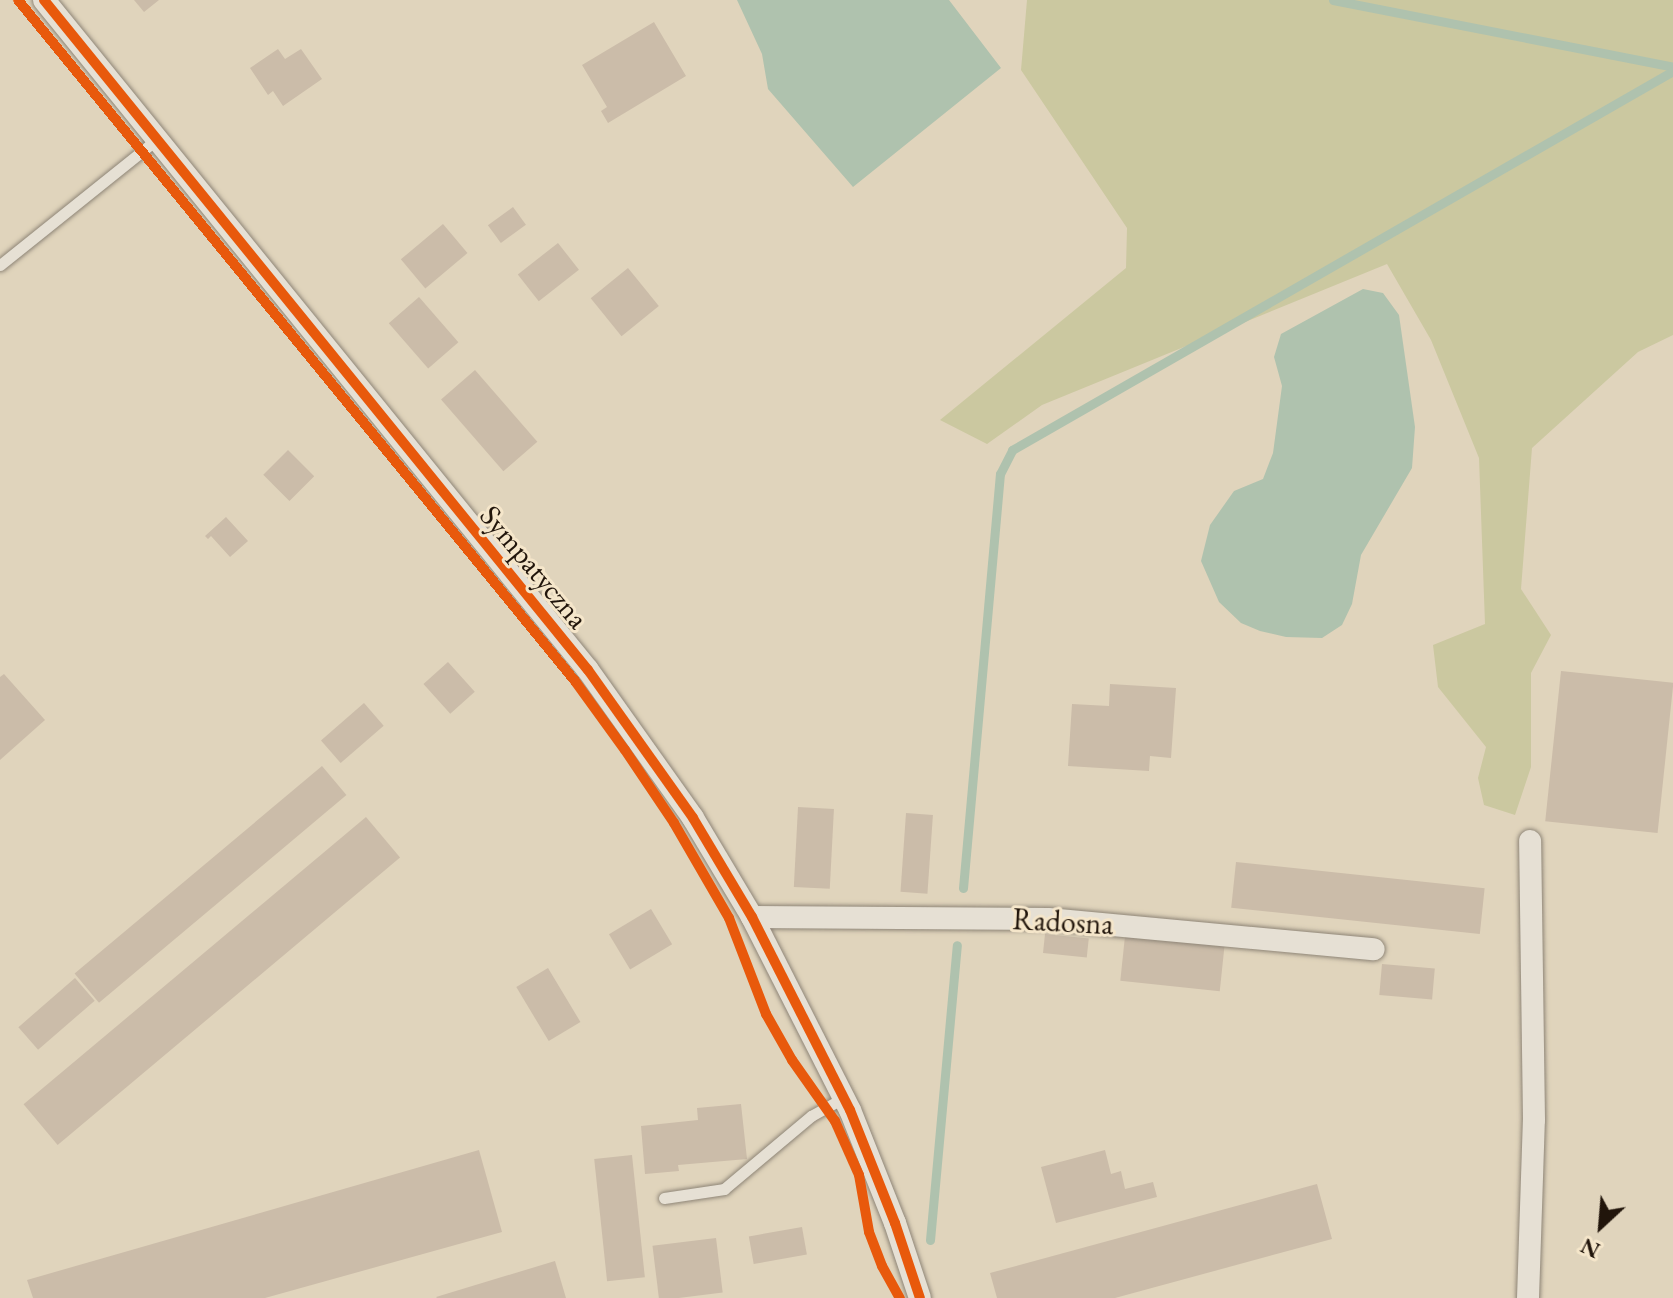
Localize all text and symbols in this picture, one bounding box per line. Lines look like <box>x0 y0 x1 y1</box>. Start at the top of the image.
street label: Sympatyczna <box>472 498 596 636</box>
street label: Radosna <box>1012 901 1114 943</box>
north arrow <box>1561 1186 1641 1266</box>
text: N <box>1576 1231 1605 1265</box>

